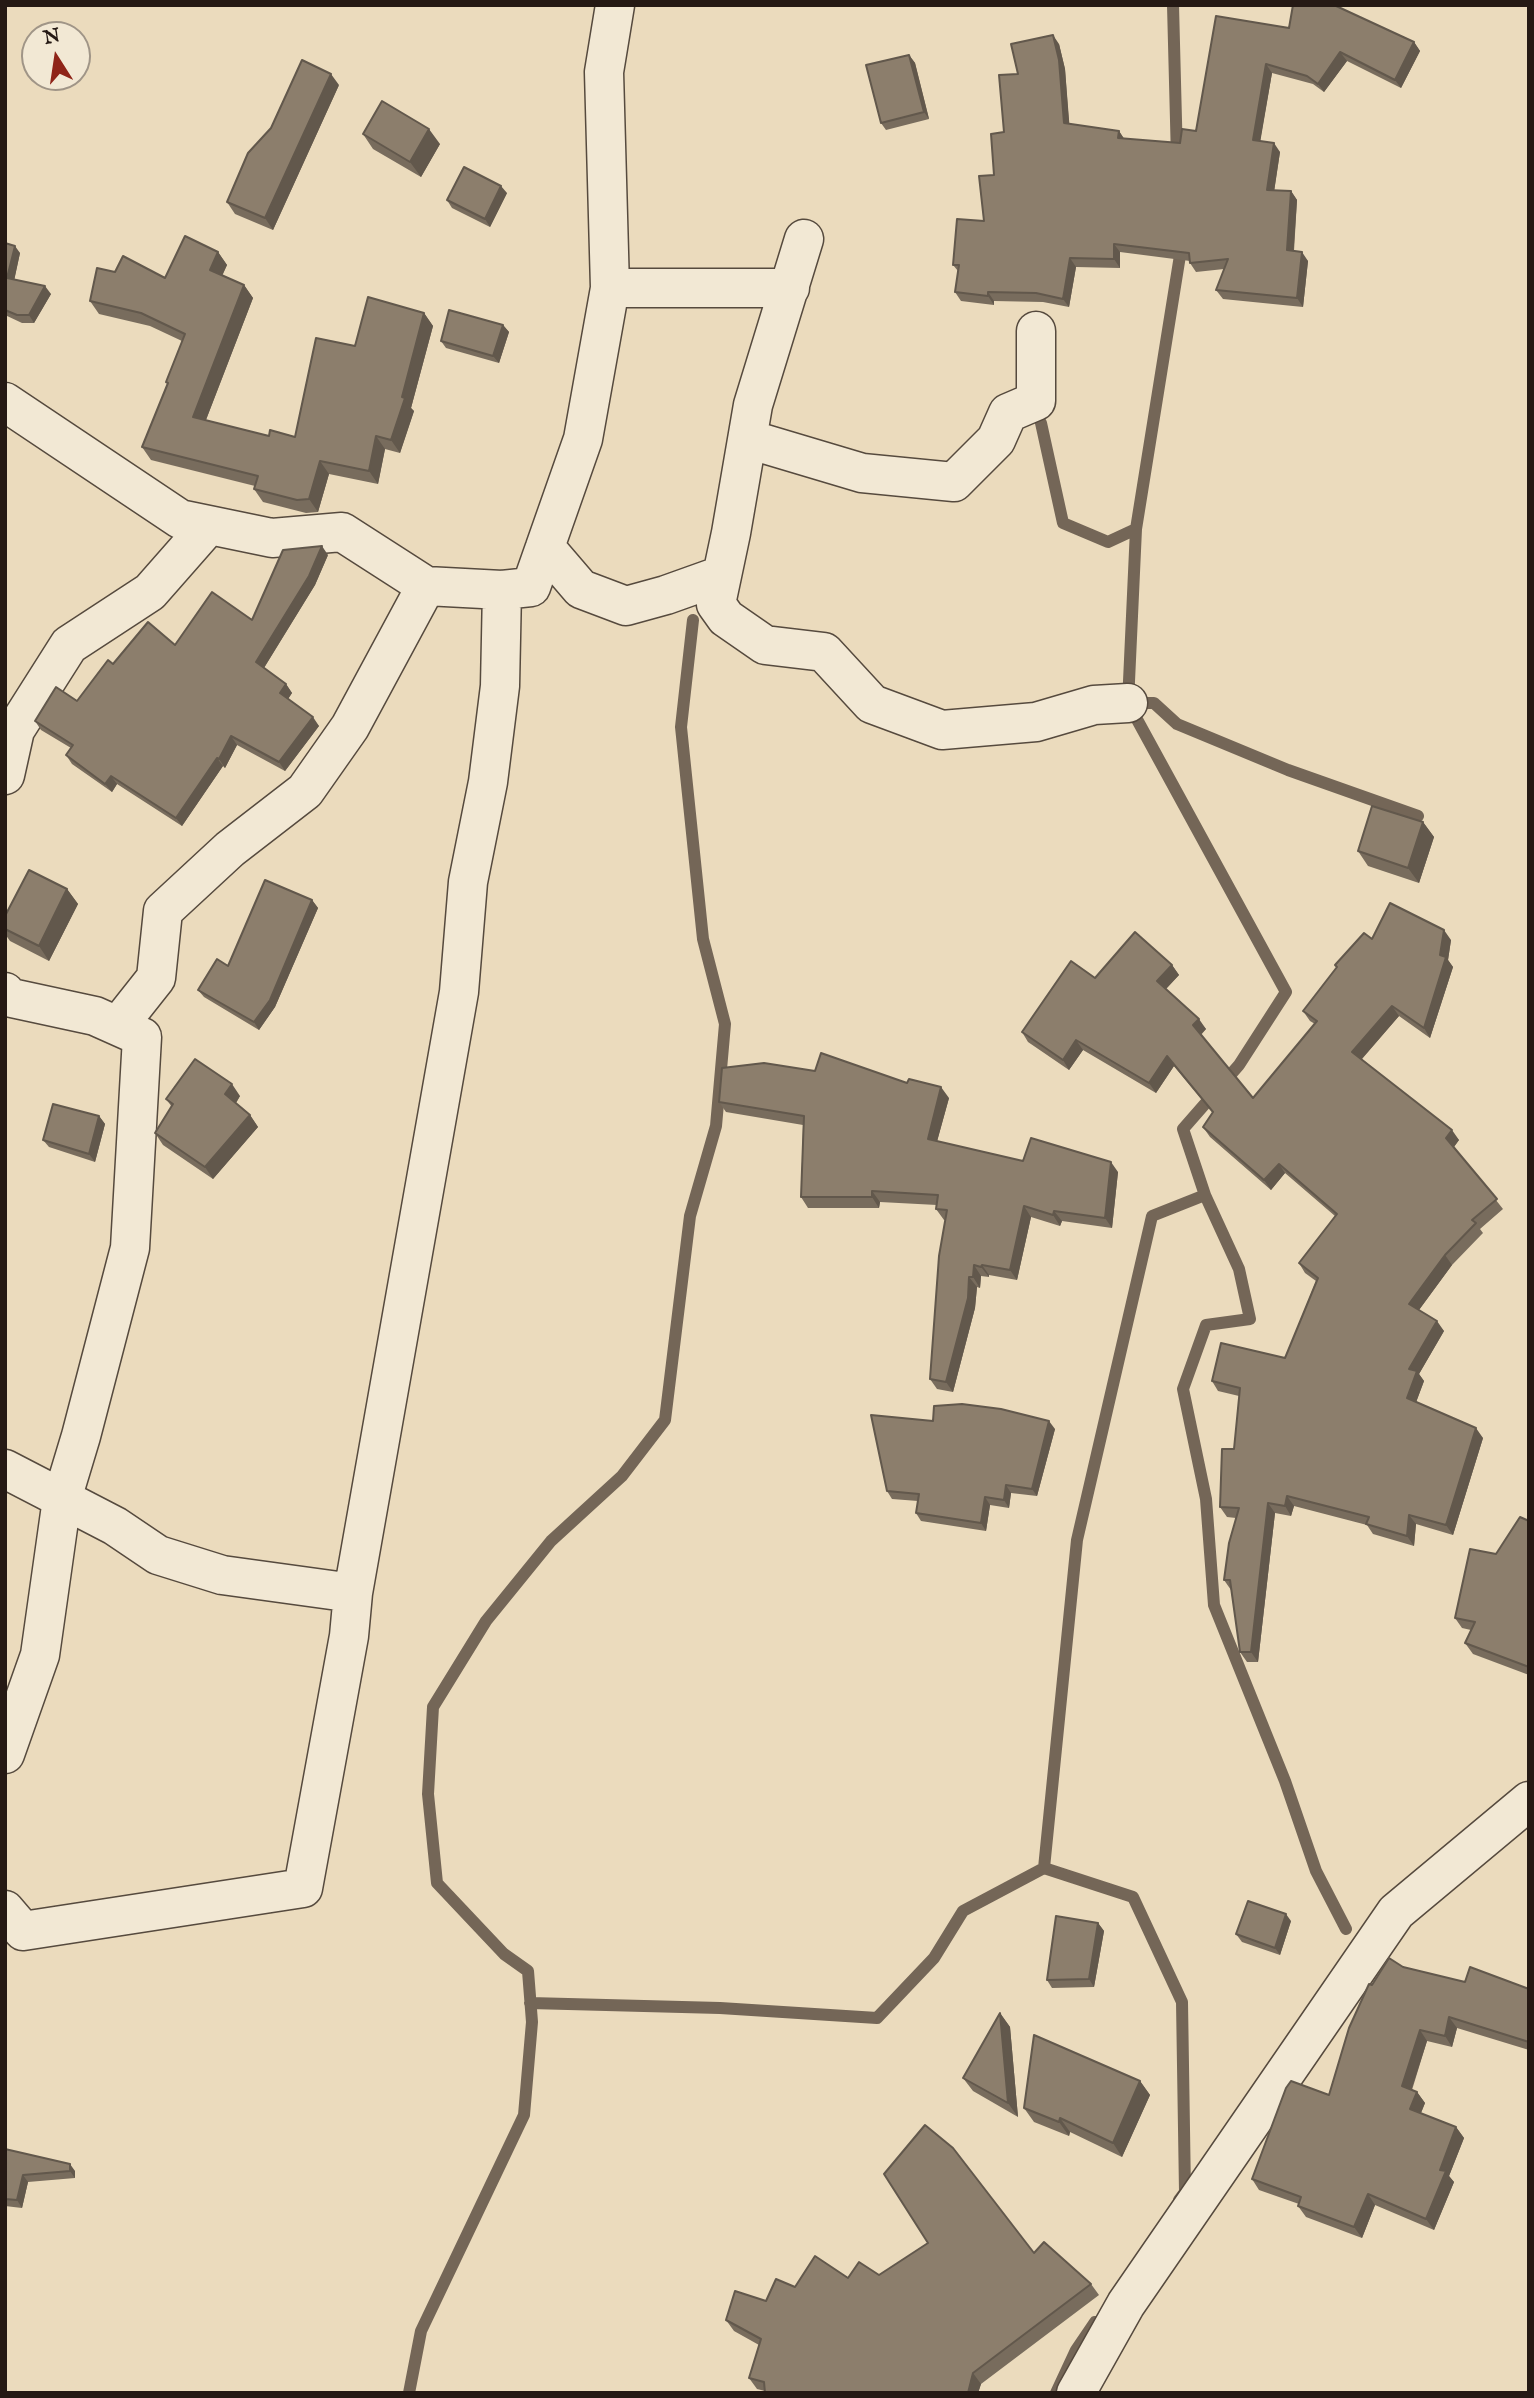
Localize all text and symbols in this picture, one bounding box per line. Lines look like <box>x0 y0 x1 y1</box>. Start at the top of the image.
north arrow <box>21 21 91 91</box>
text: N <box>42 24 63 51</box>

